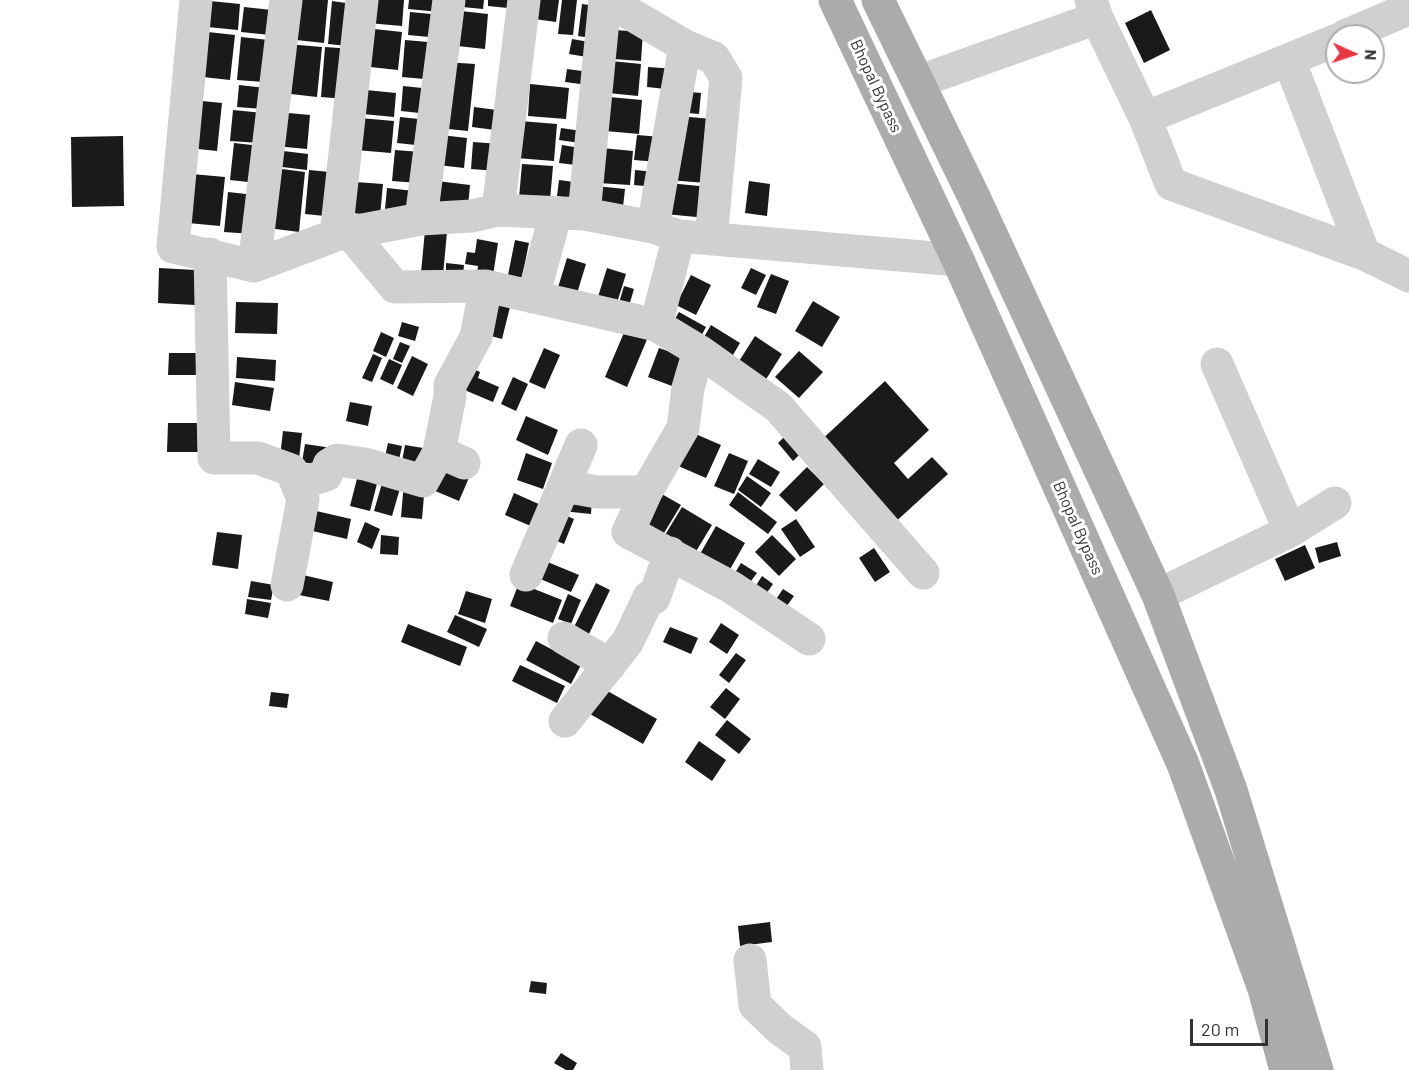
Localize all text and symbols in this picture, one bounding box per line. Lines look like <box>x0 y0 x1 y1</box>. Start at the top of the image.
north arrow <box>1325 24 1385 84</box>
street label: Bhopal Bypass <box>846 36 906 136</box>
text: N <box>1362 49 1381 61</box>
street label: Bhopal Bypass <box>1049 478 1107 578</box>
scale bar <box>1193 1007 1271 1045</box>
text: 20 m <box>1201 1018 1239 1040</box>

